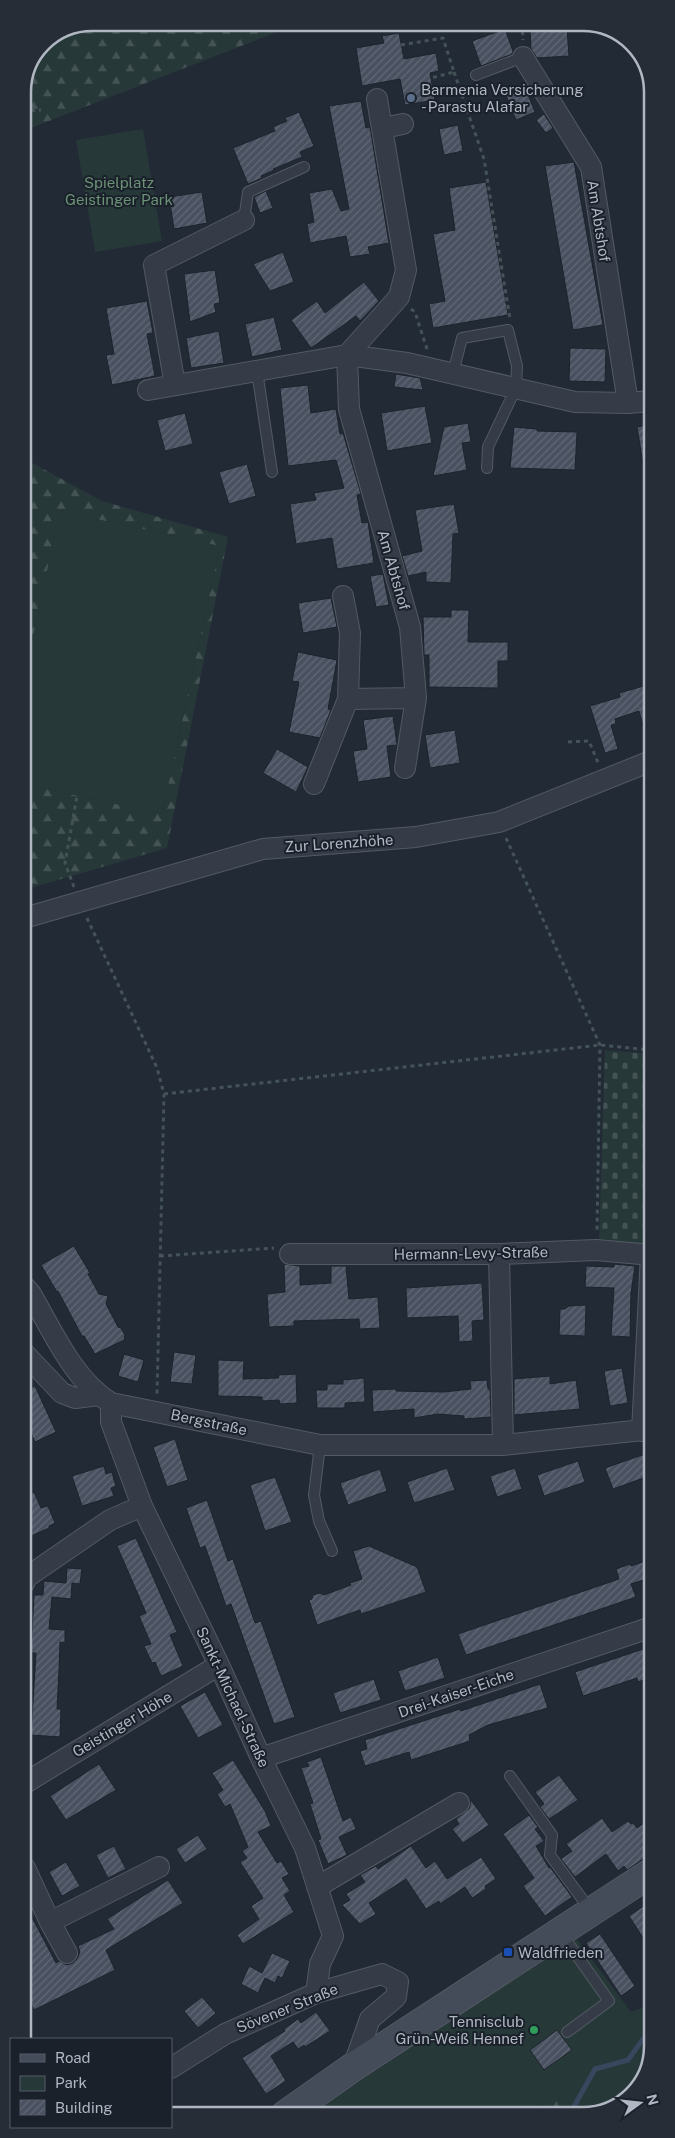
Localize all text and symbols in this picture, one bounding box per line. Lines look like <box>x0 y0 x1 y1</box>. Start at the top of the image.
place label: Barmenia Versicherung - Parastu Alafar <box>421 81 584 115</box>
marker: Barmenia Versicherung - Parastu Alafar <box>405 92 417 104</box>
park label: Spielplatz Geistinger Park <box>65 174 173 208</box>
street label: Am Abtshof <box>584 179 614 263</box>
street label: Am Abtshof <box>374 528 414 612</box>
street label: Zur Lorenzhöhe <box>284 831 394 855</box>
street label: Hermann-Levy-Straße <box>394 1243 548 1263</box>
street label: Bergstraße <box>169 1406 249 1438</box>
street label: Sankt-Michael-Straße <box>193 1624 273 1770</box>
street label: Drei-Kaiser-Eiche <box>396 1665 516 1721</box>
street label: Geistinger Höhe <box>69 1688 175 1760</box>
place label: Waldfrieden <box>518 1944 603 1961</box>
marker: Waldfrieden <box>502 1946 514 1958</box>
street label: Sövener Straße <box>234 1980 340 2036</box>
place label: Tennisclub Grün-Weiß Hennef <box>395 2013 524 2047</box>
marker: Tennisclub Grün-Weiß Hennef <box>528 2024 540 2036</box>
legend <box>10 2038 172 2128</box>
text: Road <box>55 2049 91 2066</box>
text: Park <box>55 2074 87 2091</box>
north arrow <box>615 2078 665 2128</box>
text: N <box>643 2092 662 2107</box>
text: Building <box>55 2099 113 2116</box>

